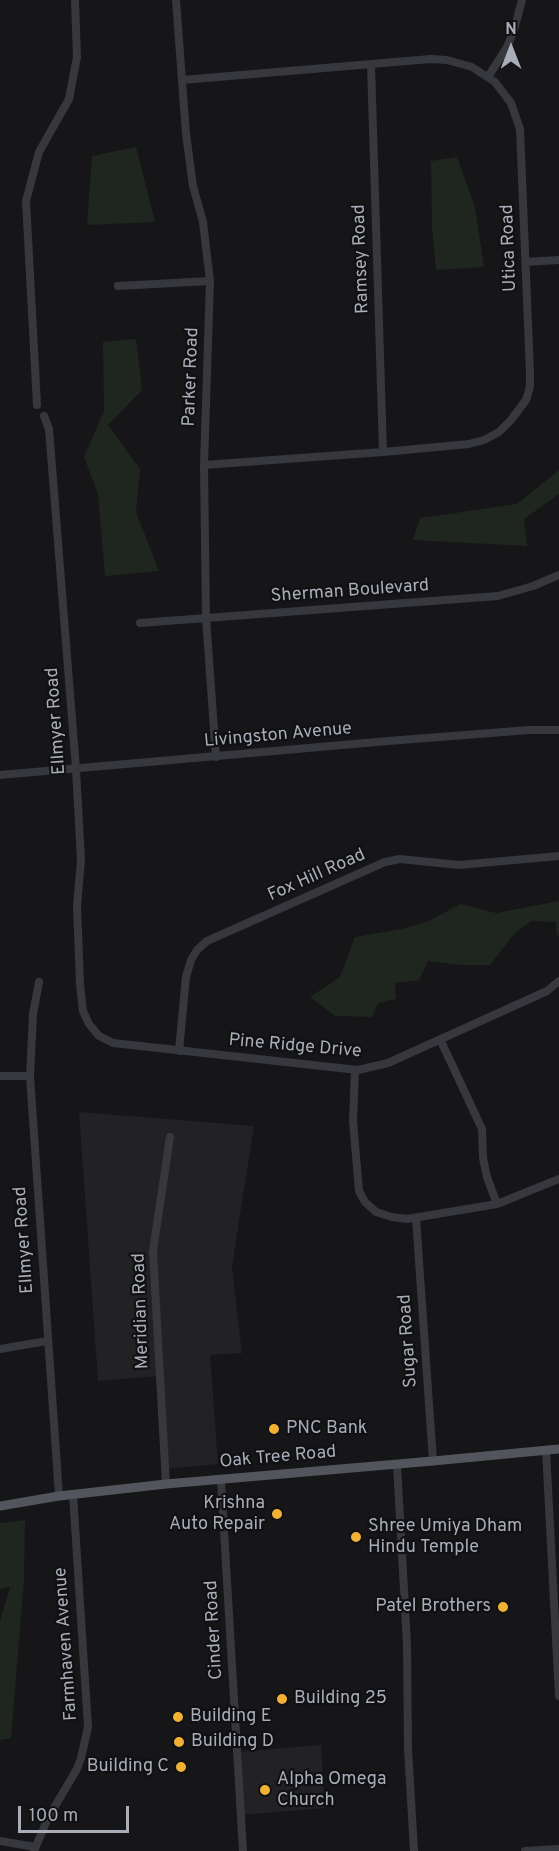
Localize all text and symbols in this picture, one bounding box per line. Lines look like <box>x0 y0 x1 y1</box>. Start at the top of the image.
north arrow <box>481 18 541 78</box>
text: N <box>505 20 517 40</box>
street label: Ramsey Road <box>349 204 375 314</box>
street label: Utica Road <box>498 204 522 292</box>
street label: Parker Road <box>179 327 205 427</box>
street label: Sherman Boulevard <box>270 576 430 608</box>
street label: Ellmyer Road <box>42 667 72 775</box>
street label: Livingston Avenue <box>203 719 353 753</box>
street label: Fox Hill Road <box>265 845 369 907</box>
street label: Pine Ridge Drive <box>228 1030 362 1064</box>
street label: Ellmyer Road <box>10 1186 40 1294</box>
street label: Meridian Road <box>129 1253 155 1369</box>
street label: Sugar Road <box>395 1294 423 1388</box>
place label: PNC Bank <box>286 1418 367 1440</box>
marker: PNC Bank <box>267 1422 281 1436</box>
street label: Oak Tree Road <box>219 1442 337 1474</box>
place label: Krishna Auto Repair <box>169 1493 265 1536</box>
marker: Krishna Auto Repair <box>270 1507 284 1521</box>
place label: Shree Umiya Dham Hindu Temple <box>368 1516 522 1558</box>
marker: Shree Umiya Dham Hindu Temple <box>349 1530 363 1544</box>
street label: Farmhaven Avenue <box>51 1567 83 1721</box>
street label: Cinder Road <box>202 1580 228 1680</box>
place label: Patel Brothers <box>375 1596 491 1618</box>
marker: Patel Brothers <box>496 1600 510 1614</box>
place label: Building 25 <box>294 1688 387 1710</box>
marker: Building 25 <box>275 1692 289 1706</box>
place label: Building E <box>190 1706 271 1728</box>
marker: Building E <box>171 1710 185 1724</box>
place label: Building D <box>191 1731 274 1753</box>
marker: Building D <box>172 1735 186 1749</box>
place label: Building C <box>87 1756 169 1778</box>
marker: Building C <box>174 1760 188 1774</box>
place label: Alpha Omega Church <box>277 1769 386 1812</box>
marker: Alpha Omega Church <box>258 1783 272 1797</box>
scale bar <box>21 1794 132 1832</box>
text: 100 m <box>29 1805 78 1828</box>

